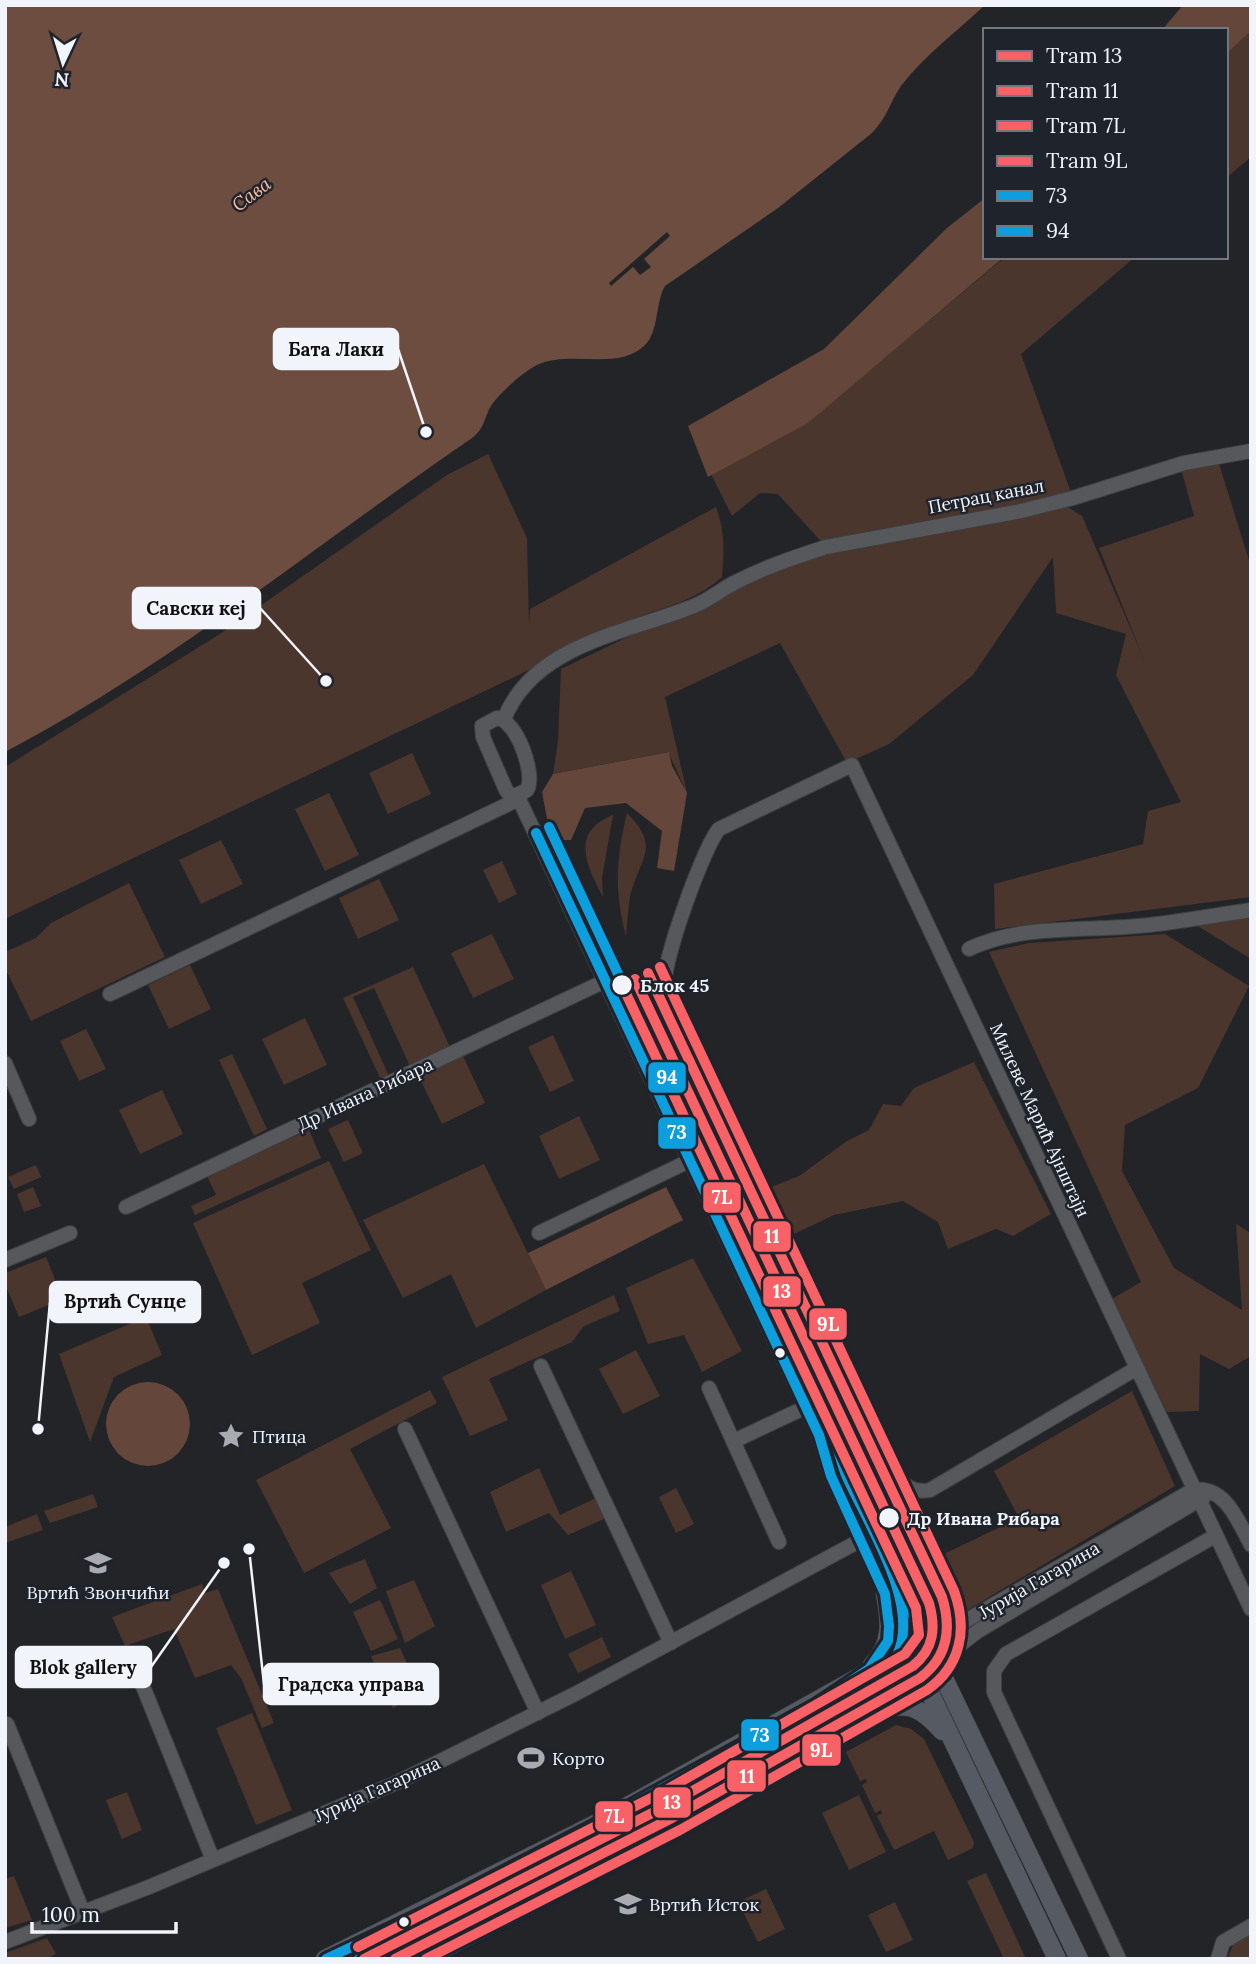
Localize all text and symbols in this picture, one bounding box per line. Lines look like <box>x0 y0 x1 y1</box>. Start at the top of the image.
north arrow <box>28 28 98 98</box>
legend <box>983 28 1228 259</box>
text: Tram 13 <box>1046 42 1123 69</box>
text: N <box>53 67 70 92</box>
text: Tram 11 <box>1046 77 1119 104</box>
text: Tram 7L <box>1046 112 1125 139</box>
text: Tram 9L <box>1046 147 1127 174</box>
water label: Сава <box>227 171 276 216</box>
text: 73 <box>1046 182 1067 209</box>
text: 94 <box>1046 217 1070 244</box>
callout: Бата Лаки <box>274 329 398 369</box>
text: Бата Лаки <box>288 337 384 361</box>
street label: Петрац канал <box>926 473 1046 519</box>
callout: Савски кеј <box>133 588 260 628</box>
text: Савски кеј <box>146 596 246 620</box>
marker: Блок 45 <box>610 973 634 997</box>
place label: Блок 45 <box>640 974 709 997</box>
street label: Милеве Марић Ајнштајн <box>985 1019 1095 1221</box>
street label: Др Ивана Рибара <box>293 1052 437 1136</box>
line badge: 94 <box>647 1061 687 1094</box>
text: 94 <box>656 1065 678 1089</box>
line badge: 73 <box>657 1116 697 1150</box>
text: 73 <box>667 1120 687 1144</box>
line badge: 7L <box>702 1181 742 1214</box>
text: 7L <box>712 1185 733 1209</box>
line badge: 11 <box>752 1220 792 1253</box>
text: 11 <box>764 1224 780 1248</box>
line badge: 13 <box>762 1275 802 1308</box>
text: 13 <box>773 1279 791 1303</box>
callout: Вртић Сунце <box>50 1282 200 1322</box>
text: Вртић Сунце <box>64 1289 186 1313</box>
line badge: 9L <box>808 1307 848 1341</box>
text: 9L <box>817 1312 840 1336</box>
unlabelled marker <box>773 1346 787 1360</box>
place icon: Птица <box>216 1421 246 1451</box>
place label: Птица <box>252 1425 306 1448</box>
marker: Др Ивана Рибара <box>877 1506 901 1530</box>
place label: Др Ивана Рибара <box>907 1507 1060 1530</box>
street label: Јурија Гагарина <box>974 1536 1103 1624</box>
school or university icon: Вртић Звончићи <box>83 1548 113 1578</box>
place label: Вртић Звончићи <box>26 1581 170 1604</box>
callout: Blok gallery <box>16 1647 151 1687</box>
text: Blok gallery <box>29 1655 137 1679</box>
callout: Градска управа <box>264 1664 438 1704</box>
text: Градска управа <box>278 1672 424 1696</box>
line badge: 73 <box>740 1718 780 1752</box>
text: 73 <box>750 1723 770 1747</box>
line badge: 9L <box>801 1733 842 1767</box>
text: 9L <box>810 1738 833 1762</box>
sports icon: Корто <box>516 1743 546 1773</box>
place label: Корто <box>552 1747 605 1770</box>
street label: Јурија Гагарина <box>309 1751 444 1827</box>
line badge: 11 <box>726 1759 767 1793</box>
text: 11 <box>739 1764 755 1788</box>
line badge: 13 <box>652 1786 692 1819</box>
text: 13 <box>663 1790 681 1814</box>
line badge: 7L <box>594 1800 634 1833</box>
text: 7L <box>604 1804 625 1828</box>
school or university icon: Вртић Исток <box>613 1889 643 1919</box>
scale bar <box>32 1890 175 1934</box>
place label: Вртић Исток <box>649 1893 759 1916</box>
text: 100 m <box>42 1901 100 1928</box>
unlabelled marker <box>397 1915 411 1929</box>

